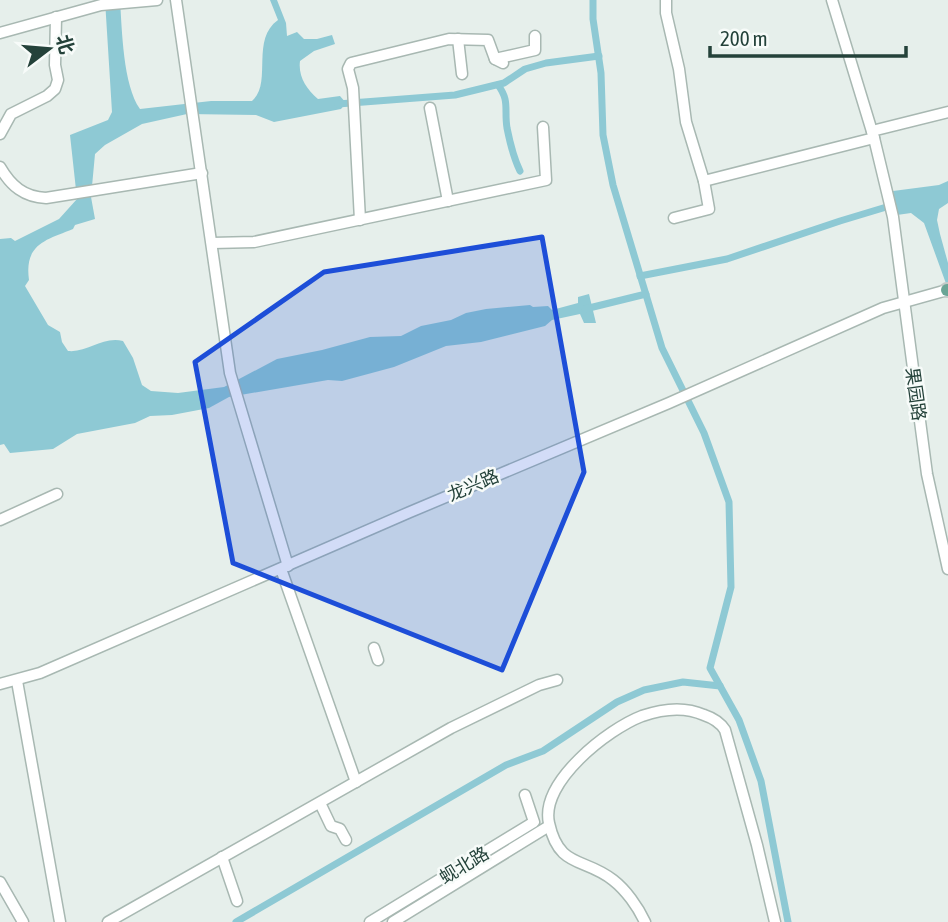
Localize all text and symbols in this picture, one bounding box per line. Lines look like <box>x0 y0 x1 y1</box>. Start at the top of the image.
north arrow <box>14 14 84 84</box>
scale bar <box>710 14 906 58</box>
text: 200 m <box>720 26 768 50</box>
text: 北 <box>52 32 79 56</box>
street label: 果园路 <box>902 366 930 422</box>
street label: 龙兴路 <box>444 465 502 505</box>
street label: 蚬北路 <box>435 842 493 888</box>

